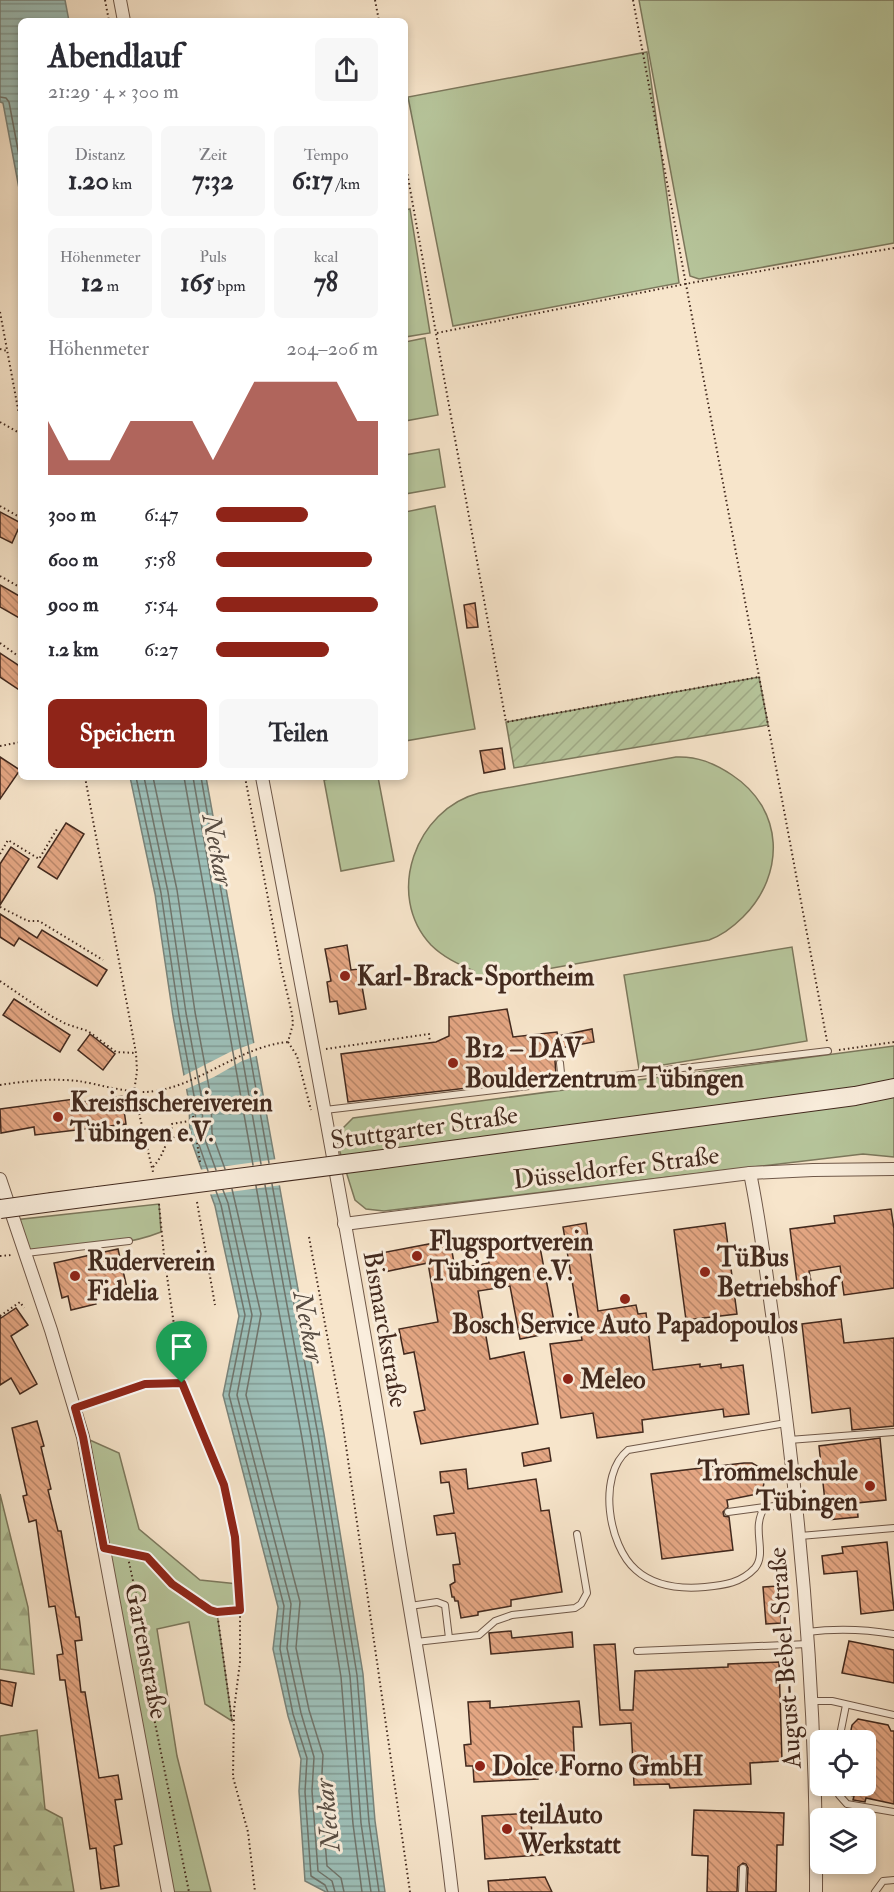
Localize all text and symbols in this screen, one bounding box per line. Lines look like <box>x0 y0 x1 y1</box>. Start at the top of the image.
text: Abendlauf <box>48 36 182 77</box>
button: share <box>315 38 378 101</box>
text: 21:29 · 4 × 300 m <box>48 79 179 104</box>
text: Distanz <box>75 145 125 165</box>
text: Zeit <box>199 145 227 165</box>
text: Tempo <box>304 145 348 165</box>
text: 1.20 <box>68 165 109 197</box>
text: 7:32 <box>192 165 234 197</box>
text: 6:17 <box>292 165 333 197</box>
text: km <box>109 174 132 194</box>
text: /km <box>333 174 360 194</box>
text: Höhenmeter <box>60 247 140 267</box>
text: Puls <box>199 247 227 267</box>
text: kcal <box>314 247 338 267</box>
text: 12 <box>81 267 103 299</box>
text: 165 <box>180 267 214 299</box>
text: 78 <box>314 267 338 299</box>
text: m <box>103 276 119 296</box>
text: bpm <box>214 276 246 296</box>
text: Höhenmeter <box>48 336 149 361</box>
text: 204–206 m <box>287 336 378 361</box>
text: 300 m <box>48 502 96 527</box>
text: 6:47 <box>144 502 179 527</box>
text: 600 m <box>48 547 98 572</box>
text: 5:58 <box>144 547 176 572</box>
text: 900 m <box>48 592 98 617</box>
text: 5:54 <box>144 592 177 617</box>
text: 1.2 km <box>48 637 98 662</box>
text: 6:27 <box>144 637 178 662</box>
button: Speichern <box>48 699 207 768</box>
button: Teilen <box>219 699 378 768</box>
water label: Neckar <box>194 809 241 891</box>
place label: Karl-Brack-Sportheim <box>357 961 595 994</box>
marker: Karl-Brack-Sportheim <box>338 969 352 983</box>
place label: B12 – DAV Boulderzentrum Tübingen <box>465 1033 745 1096</box>
marker: B12 – DAV Boulderzentrum Tübingen <box>446 1056 460 1070</box>
place label: Kreisfischereiverein Tübingen e.V. <box>69 1087 273 1150</box>
street label: Stuttgarter Straße <box>328 1099 520 1157</box>
marker: Kreisfischereiverein Tübingen e.V. <box>51 1110 65 1124</box>
street label: Düsseldorfer Straße <box>511 1139 721 1197</box>
place label: Flugsportverein Tübingen e.V. <box>428 1226 594 1289</box>
place label: TüBus Betriebshof <box>716 1242 841 1304</box>
place label: Ruderverein Fidelia <box>87 1246 216 1308</box>
street label: Bismarckstraße <box>355 1248 415 1410</box>
marker: Flugsportverein Tübingen e.V. <box>410 1249 424 1263</box>
marker: TüBus Betriebshof <box>698 1265 712 1279</box>
marker: Ruderverein Fidelia <box>68 1269 82 1283</box>
water label: Neckar <box>285 1286 332 1368</box>
marker: Bosch Service Auto Papadopoulos <box>618 1292 632 1306</box>
place label: Bosch Service Auto Papadopoulos <box>452 1309 798 1342</box>
pin <box>156 1321 207 1383</box>
icon: arrive <box>165 1330 198 1363</box>
place label: Meleo <box>579 1364 646 1396</box>
marker: Meleo <box>561 1372 575 1386</box>
place label: Trommelschule Tübingen <box>697 1456 859 1519</box>
marker: Trommelschule Tübingen <box>863 1479 877 1493</box>
street label: August-Bebel-Straße <box>761 1546 809 1771</box>
street label: Gartenstraße <box>117 1581 175 1722</box>
map controls <box>810 1730 876 1874</box>
button: locate <box>810 1730 876 1796</box>
place label: Dolce Forno GmbH <box>492 1751 704 1783</box>
marker: Dolce Forno GmbH <box>473 1759 487 1773</box>
water label: Neckar <box>307 1775 348 1855</box>
place label: teilAuto Werkstatt <box>518 1799 621 1861</box>
button: layers <box>810 1808 876 1874</box>
marker: teilAuto Werkstatt <box>500 1822 514 1836</box>

